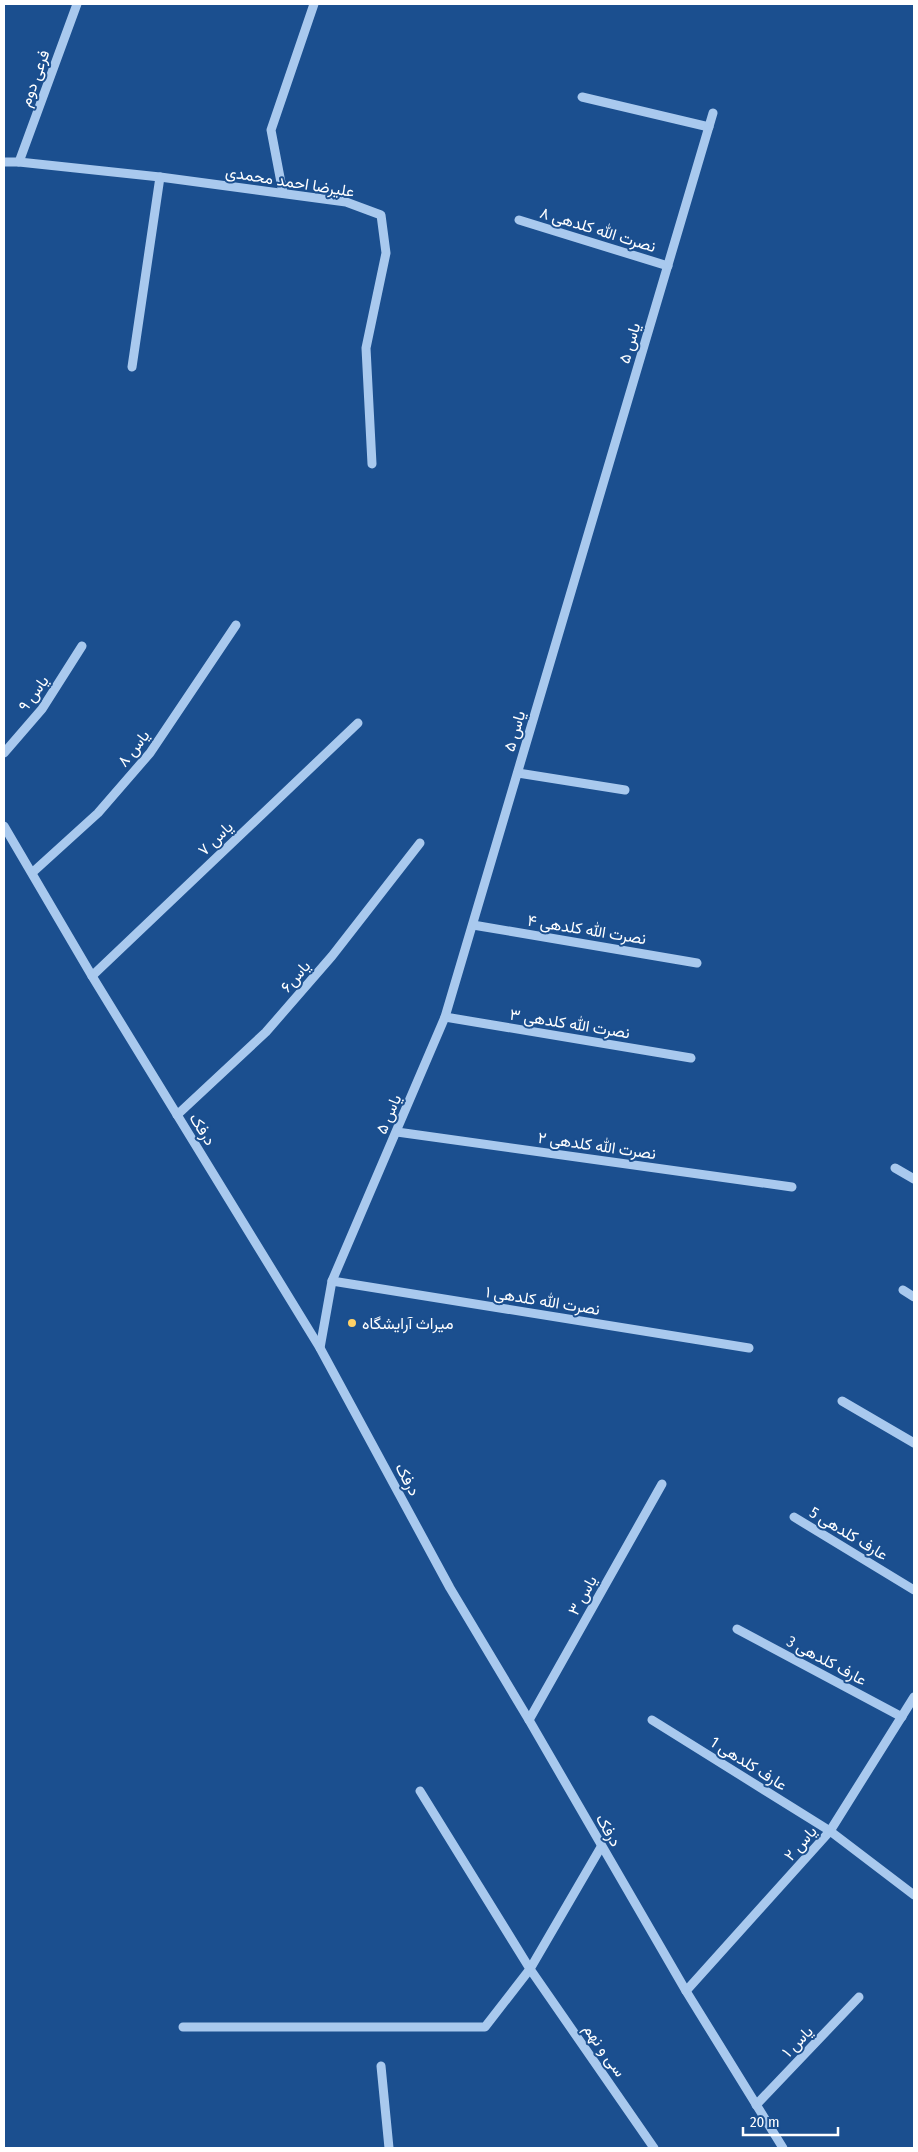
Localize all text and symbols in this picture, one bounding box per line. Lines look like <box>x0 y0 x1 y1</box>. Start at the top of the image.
street label: فرعی دوم <box>15 47 54 109</box>
street label: علیرضا احمد محمدی <box>224 162 356 202</box>
street label: نصرت الله کلدهی ۸ <box>537 203 658 257</box>
street label: یاس ۵ <box>615 321 645 366</box>
street label: یاس ۹ <box>14 672 54 715</box>
street label: یاس ۵ <box>500 709 530 754</box>
street label: یاس ۸ <box>113 726 154 771</box>
street label: یاس ۷ <box>194 817 237 860</box>
street label: نصرت الله کلدهی ۴ <box>526 911 648 949</box>
street label: یاس۶ <box>276 957 315 997</box>
street label: نصرت الله کلدهی ۳ <box>508 1005 631 1043</box>
street label: یاس ۵ <box>372 1091 406 1137</box>
street label: درفک <box>185 1110 220 1149</box>
street label: نصرت الله کلدهی ۲ <box>536 1128 657 1164</box>
street label: نصرت الله کلدهی ۱ <box>484 1282 601 1320</box>
place label: میراث آرایشگاه <box>362 1314 454 1334</box>
marker: میراث آرایشگاه <box>346 1317 358 1329</box>
street label: درفک <box>390 1460 424 1499</box>
street label: عارف کلدهی 5 <box>806 1503 891 1565</box>
street label: یاس ۳ <box>564 1572 602 1619</box>
street label: عارف کلدهی 3 <box>783 1631 870 1690</box>
street label: عارف کلدهی 1 <box>706 1732 791 1795</box>
street label: درفک <box>591 1811 625 1850</box>
street label: یاس ۲ <box>780 1822 822 1865</box>
street label: سی و نهم <box>579 2020 630 2081</box>
street label: یاس ۱ <box>778 2022 818 2062</box>
scale bar <box>743 2104 838 2136</box>
text: 20 m <box>750 2113 780 2131</box>

